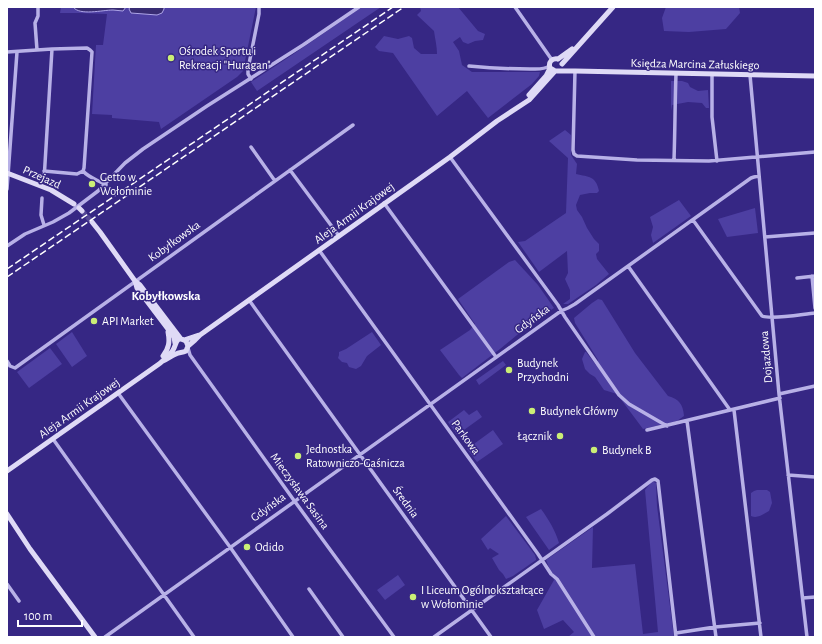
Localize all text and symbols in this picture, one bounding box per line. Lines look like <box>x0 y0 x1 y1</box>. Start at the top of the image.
place label: Ośrodek Sportu i Rekreacji "Huragan" <box>179 45 271 72</box>
marker: Ośrodek Sportu i Rekreacji "Huragan" <box>166 53 176 63</box>
street label: Księdza Marcina Załuskiego <box>630 57 760 71</box>
street label: Przejazd <box>21 163 63 192</box>
place label: Getto w Wołominie <box>100 171 152 197</box>
marker: Getto w Wołominie <box>87 179 97 189</box>
street label: Aleja Armii Krajowej <box>312 180 397 247</box>
street label: Kobyłkowska <box>146 218 203 265</box>
district label: Kobyłkowska <box>132 290 200 303</box>
street label: Gdyńska <box>512 302 553 336</box>
place label: API Market <box>102 315 154 327</box>
marker: API Market <box>89 316 99 326</box>
street label: Dojazdowa <box>758 330 775 384</box>
place label: Budynek Przychodni <box>517 357 569 384</box>
marker: Budynek Przychodni <box>504 365 514 375</box>
street label: Aleja Armii Krajowej <box>36 376 122 441</box>
place label: Budynek Główny <box>540 405 618 418</box>
marker: Budynek Główny <box>527 406 537 416</box>
street label: Parkowa <box>449 417 483 457</box>
place label: Łącznik <box>517 430 553 442</box>
marker: Łącznik <box>555 431 565 441</box>
place label: Jednostka Ratowniczo-Gaśnicza <box>306 443 405 469</box>
place label: Budynek B <box>602 444 652 457</box>
marker: Budynek B <box>589 445 599 455</box>
street label: Mieczysława Sasina <box>268 451 332 532</box>
marker: Jednostka Ratowniczo-Gaśnicza <box>293 451 303 461</box>
street label: Średnia <box>391 483 423 520</box>
street label: Gdyńska <box>248 490 289 524</box>
place label: Odido <box>255 541 284 553</box>
marker: Odido <box>242 542 252 552</box>
place label: I Liceum Ogólnokształcące w Wołominie <box>421 584 544 610</box>
marker: I Liceum Ogólnokształcące w Wołominie <box>408 592 418 602</box>
scale bar <box>18 602 82 628</box>
text: 100 m <box>24 610 52 622</box>

